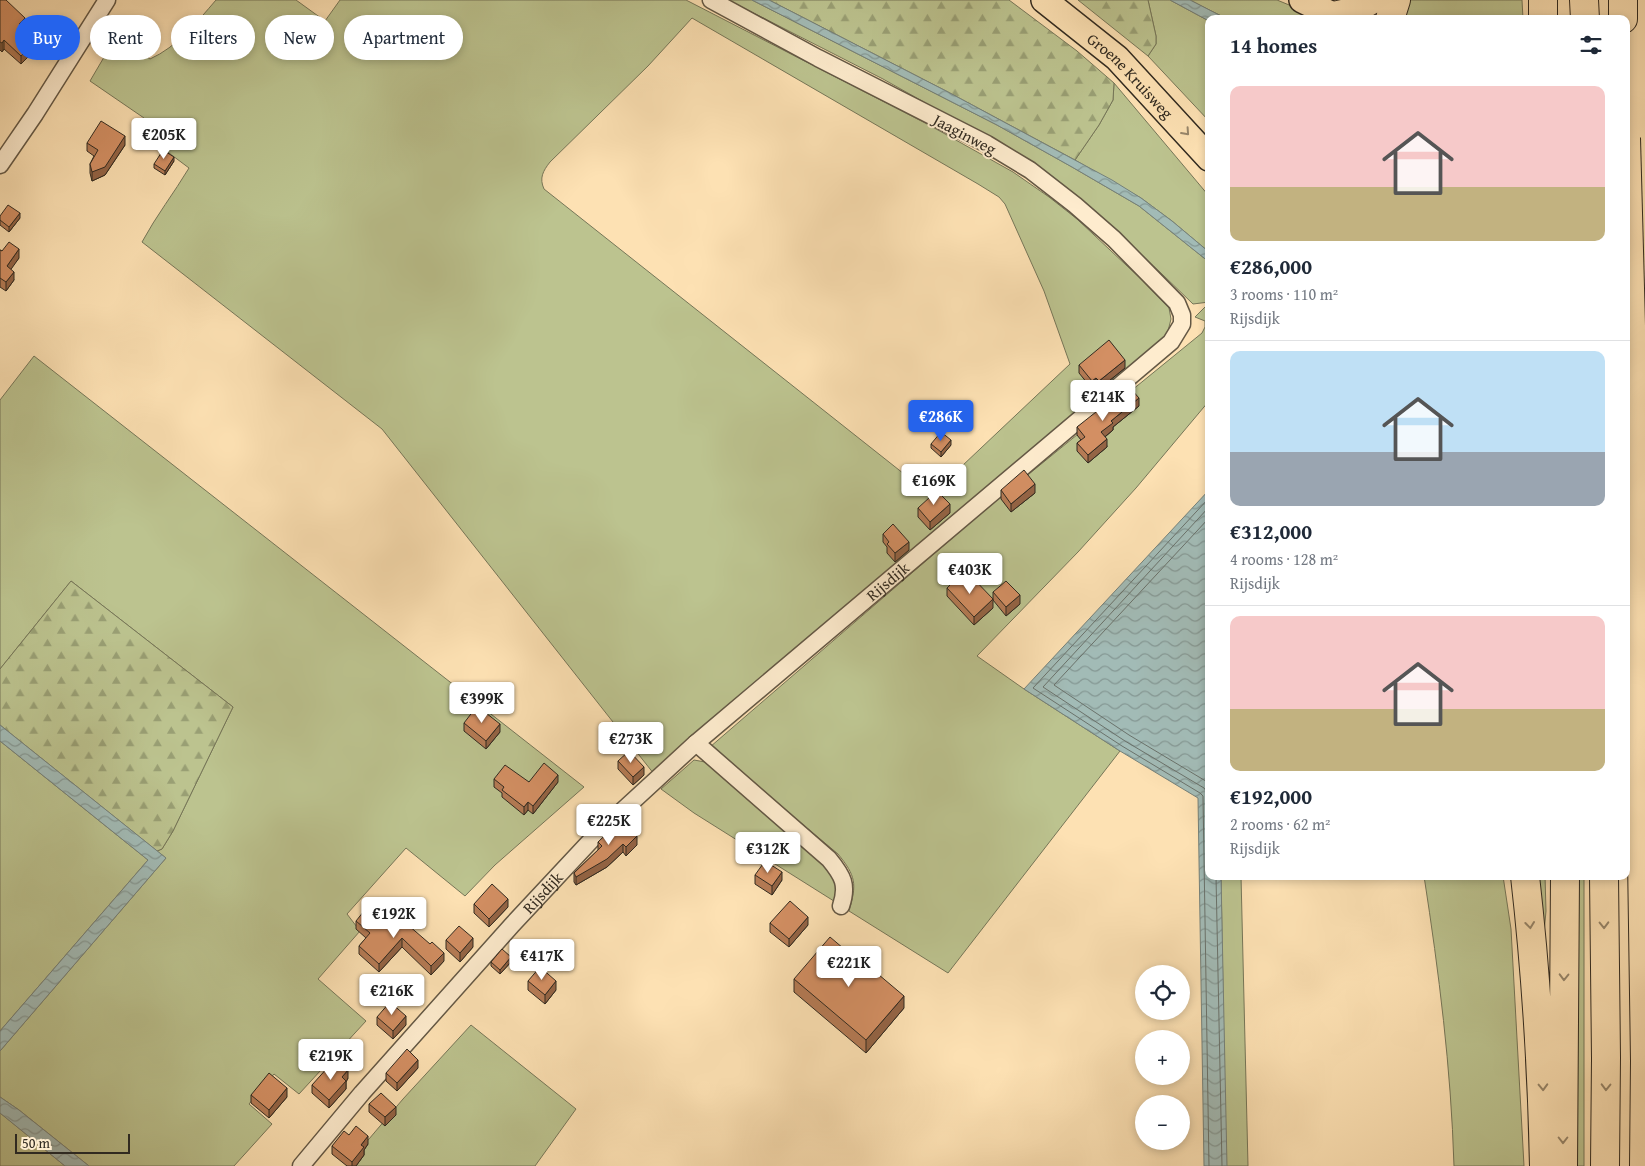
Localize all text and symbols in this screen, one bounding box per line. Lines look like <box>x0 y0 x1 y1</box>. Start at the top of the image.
chip: Buy <box>15 15 80 60</box>
chip: Rent <box>90 15 161 60</box>
chip: Filters <box>171 15 255 60</box>
chip: New <box>265 15 334 60</box>
chip: Apartment <box>344 15 463 60</box>
street label: Groene Kruisweg <box>1082 27 1179 124</box>
text: 14 homes <box>1230 30 1317 61</box>
icon: filters <box>1577 31 1605 59</box>
street label: Jaaginweg <box>928 106 1001 161</box>
pin: €205K <box>129 118 199 160</box>
icon: home <box>1373 118 1463 208</box>
text: €205K <box>142 122 186 146</box>
one-way arrow <box>1180 127 1189 136</box>
text: €286,000 <box>1230 251 1312 282</box>
text: 3 rooms · 110 m² <box>1230 282 1338 306</box>
text: Rijsdijk <box>1230 306 1280 330</box>
pin: €214K <box>1068 380 1138 422</box>
text: €214K <box>1081 384 1125 408</box>
icon: home <box>1373 384 1463 474</box>
pin: €286K <box>906 400 976 442</box>
text: €286K <box>919 404 963 428</box>
pin: €169K <box>899 464 969 506</box>
text: €169K <box>912 468 956 492</box>
text: €312,000 <box>1230 516 1312 547</box>
text: 4 rooms · 128 m² <box>1230 547 1338 571</box>
pin: €403K <box>935 552 1005 595</box>
street label: Rijsdijk <box>861 555 915 607</box>
text: €403K <box>948 557 992 581</box>
text: Rijsdijk <box>1230 571 1280 595</box>
icon: home <box>1373 649 1463 739</box>
pin: €399K <box>447 682 517 724</box>
text: €399K <box>460 686 504 710</box>
pin: €273K <box>596 722 666 764</box>
text: €273K <box>609 726 653 750</box>
text: €192,000 <box>1230 781 1312 812</box>
pin: €225K <box>574 804 644 846</box>
text: €225K <box>587 808 631 832</box>
text: 2 rooms · 62 m² <box>1230 812 1330 836</box>
pin: €312K <box>733 832 803 874</box>
text: €312K <box>746 836 790 860</box>
text: Rijsdijk <box>1230 836 1280 860</box>
street label: Rijsdijk <box>517 865 569 919</box>
pin: €192K <box>359 896 429 939</box>
text: €192K <box>372 901 416 925</box>
one-way arrow <box>1524 921 1535 929</box>
one-way arrow <box>1599 921 1610 929</box>
pin: €417K <box>507 938 577 981</box>
text: €417K <box>520 943 564 967</box>
pin: €221K <box>814 946 884 988</box>
text: €221K <box>827 950 871 974</box>
map controls <box>1135 965 1190 1150</box>
button: locate <box>1135 965 1190 1020</box>
pin: €216K <box>357 974 427 1016</box>
one-way arrow <box>1559 974 1569 982</box>
text: €216K <box>370 978 414 1002</box>
button: + <box>1135 1030 1190 1085</box>
pin: €219K <box>296 1038 366 1081</box>
text: €219K <box>309 1043 353 1067</box>
one-way arrow <box>1537 1083 1548 1091</box>
one-way arrow <box>1601 1084 1611 1092</box>
button: − <box>1135 1095 1190 1150</box>
scale bar <box>15 1131 130 1154</box>
text: 50 m <box>22 1133 50 1153</box>
one-way arrow <box>1558 1136 1568 1144</box>

